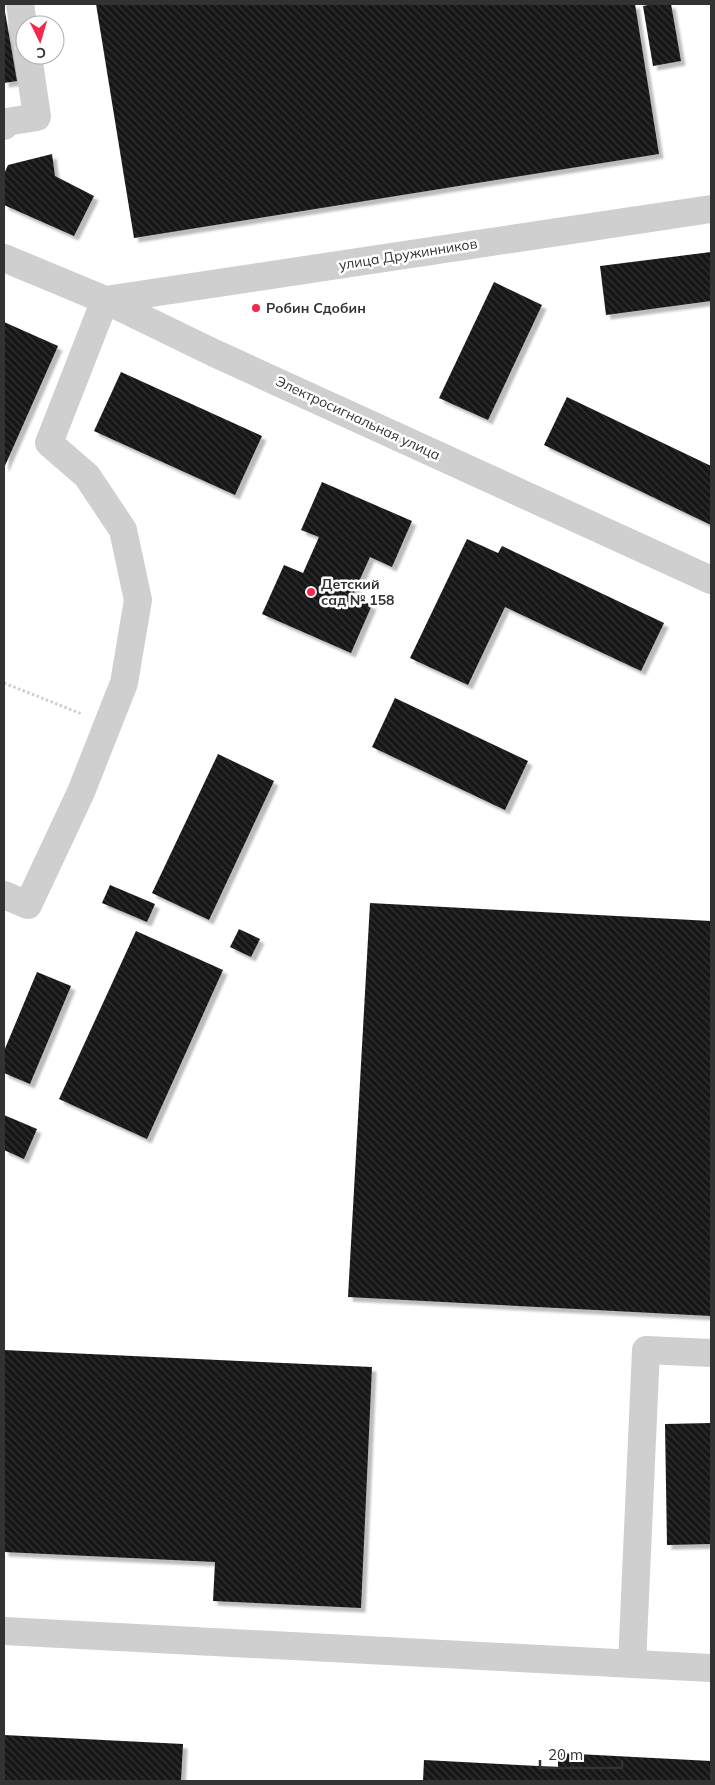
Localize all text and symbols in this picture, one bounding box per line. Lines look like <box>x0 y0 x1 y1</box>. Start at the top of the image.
north arrow <box>15 15 65 65</box>
text: С <box>36 44 47 62</box>
street label: улица Дружинников <box>338 234 479 274</box>
place label: Робин Сдобин <box>266 299 366 317</box>
marker: Робин Сдобин <box>250 302 262 314</box>
street label: Электросигнальная улица <box>273 372 443 464</box>
place label: Детский сад № 158 <box>321 575 395 609</box>
marker: Детский сад № 158 <box>305 586 317 598</box>
scale bar <box>540 1738 622 1770</box>
text: 20 m <box>548 1745 583 1764</box>

